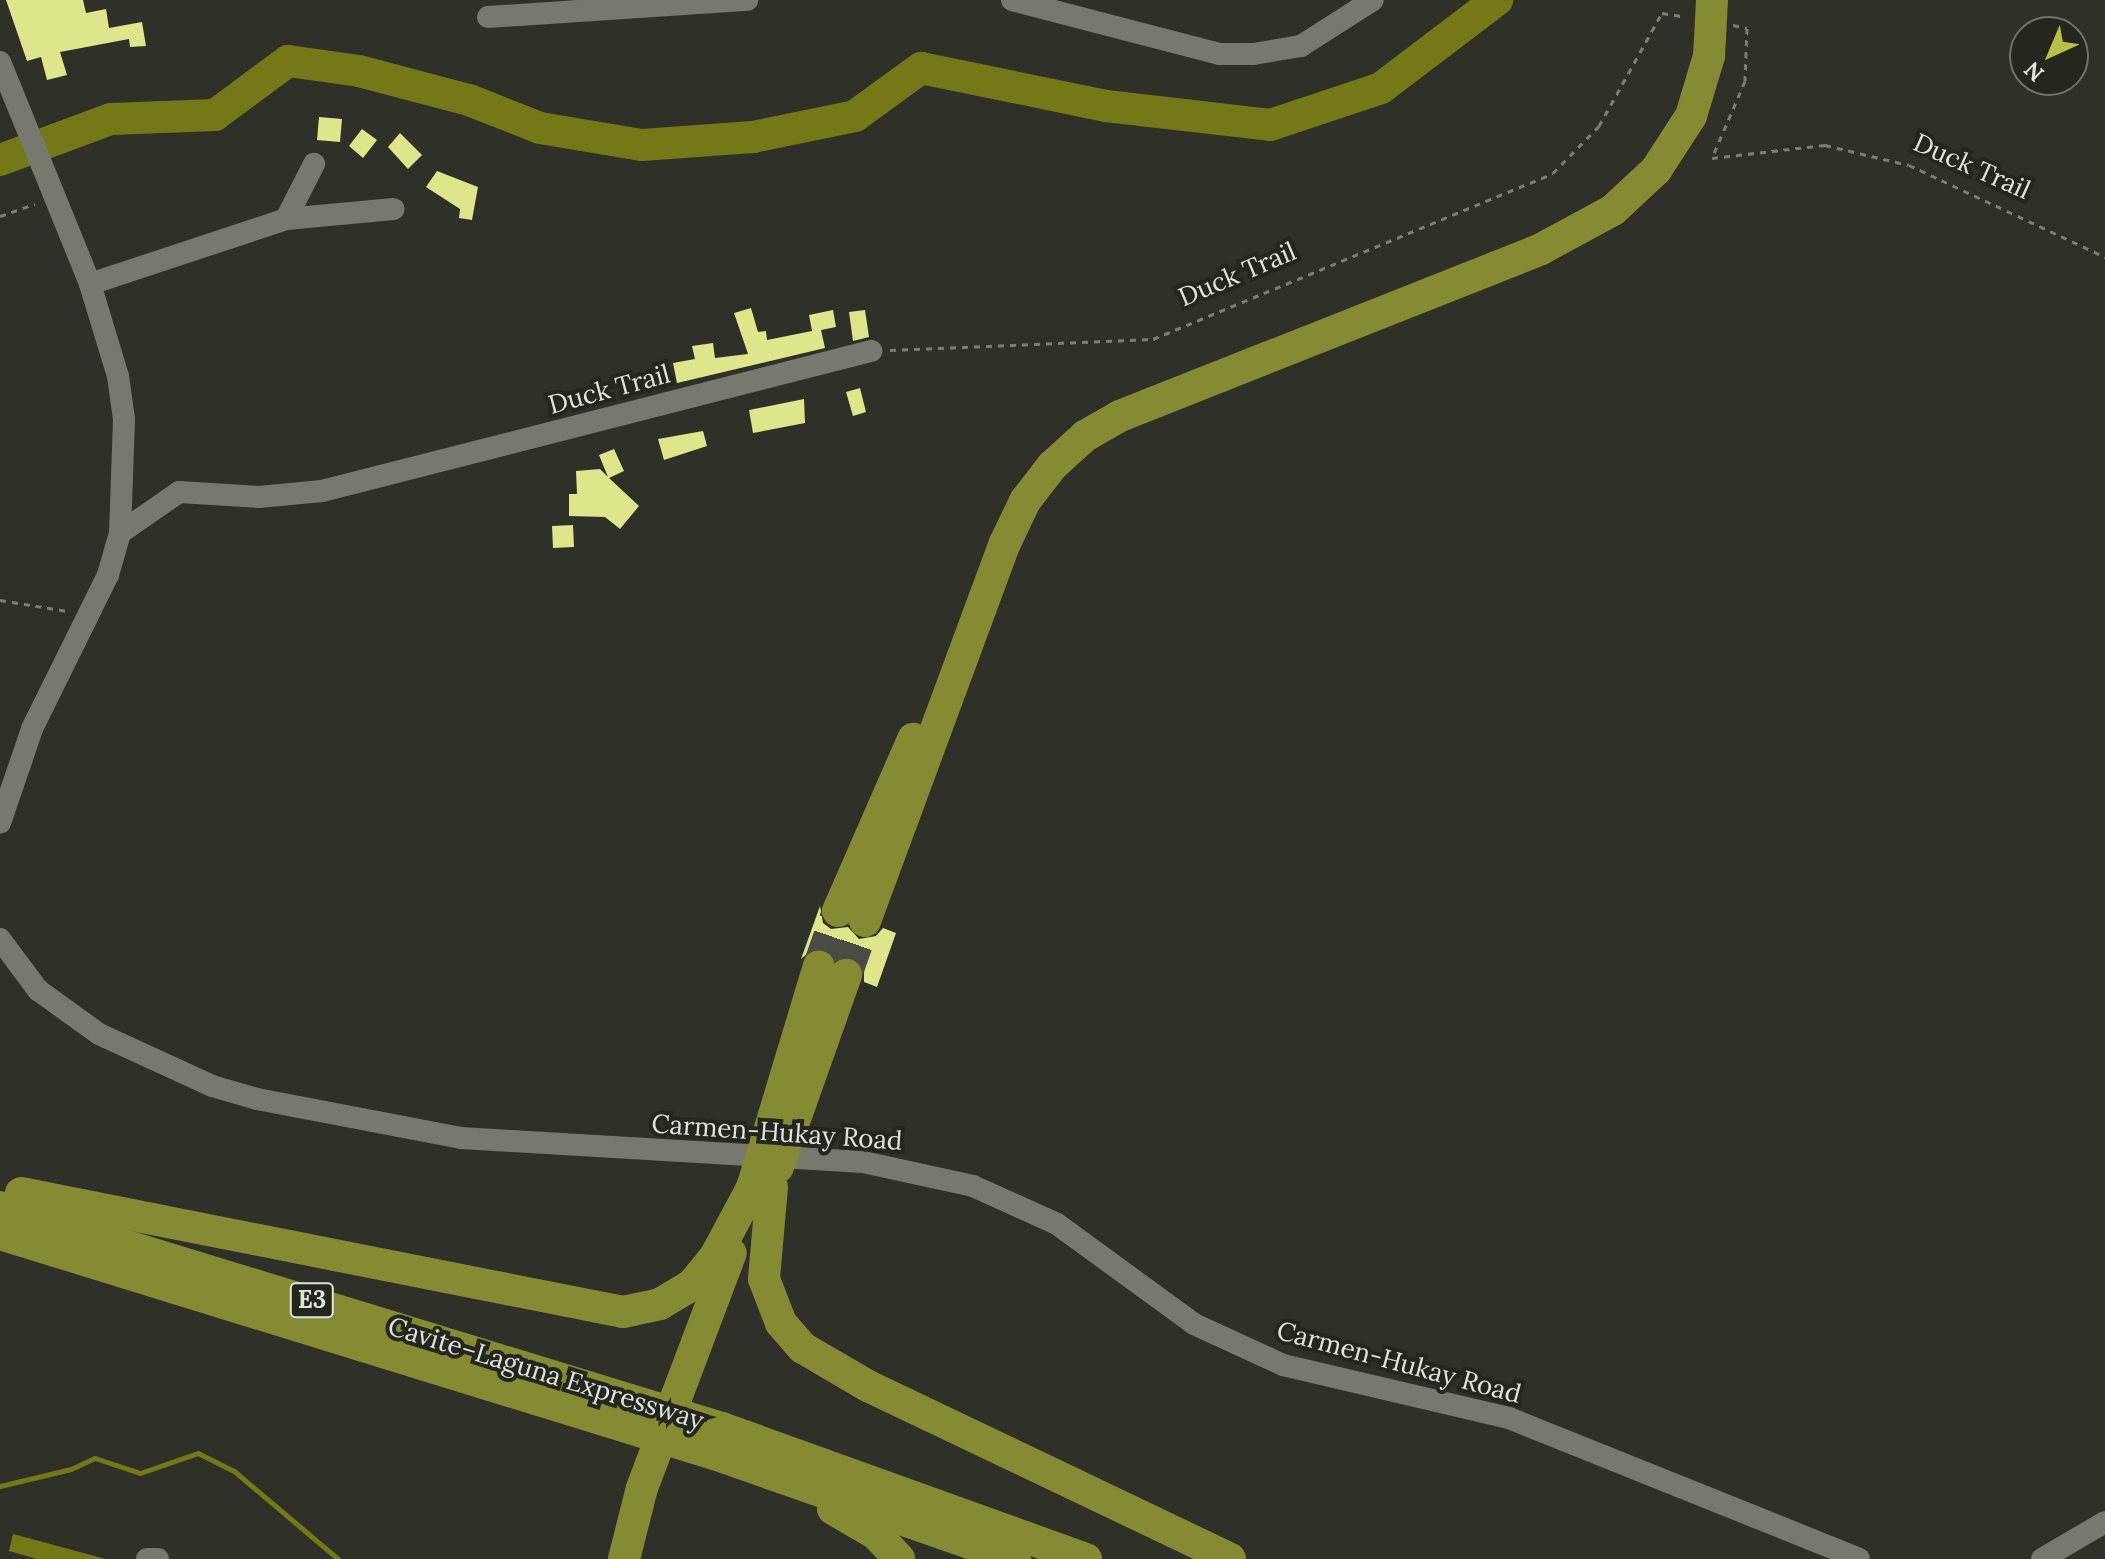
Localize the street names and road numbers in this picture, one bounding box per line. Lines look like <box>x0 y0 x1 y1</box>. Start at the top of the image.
street label: Duck Trail <box>1909 126 2035 206</box>
street label: Duck Trail <box>1174 235 1300 313</box>
street label: Duck Trail <box>545 358 673 420</box>
street label: Carmen-Hukay Road <box>650 1108 904 1156</box>
road number: E3 <box>288 1280 336 1320</box>
street label: Cavite–Laguna Expressway <box>384 1310 708 1436</box>
street label: Carmen-Hukay Road <box>1273 1314 1525 1410</box>

